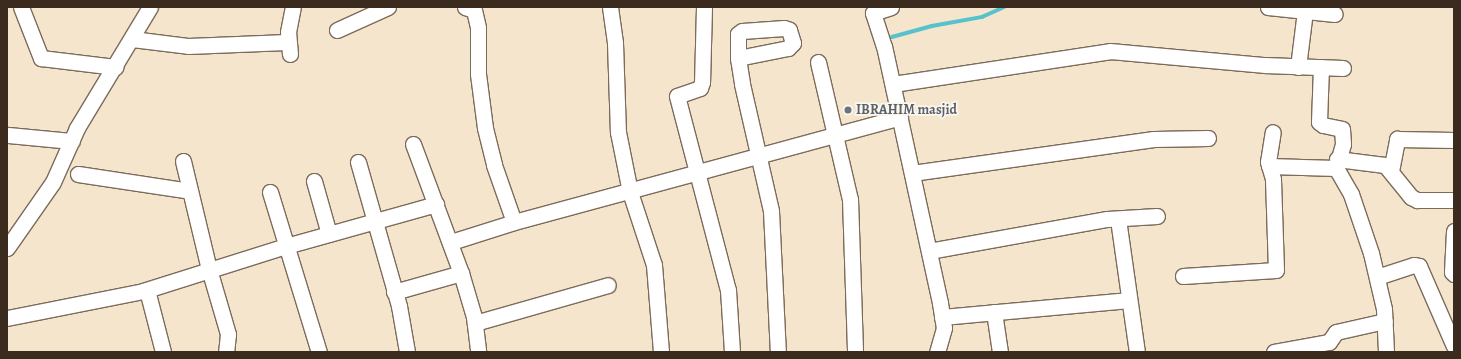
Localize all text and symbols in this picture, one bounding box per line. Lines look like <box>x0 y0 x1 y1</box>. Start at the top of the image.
place label: IBRAHIM masjid <box>856 102 957 118</box>
marker: IBRAHIM masjid <box>843 105 853 115</box>

